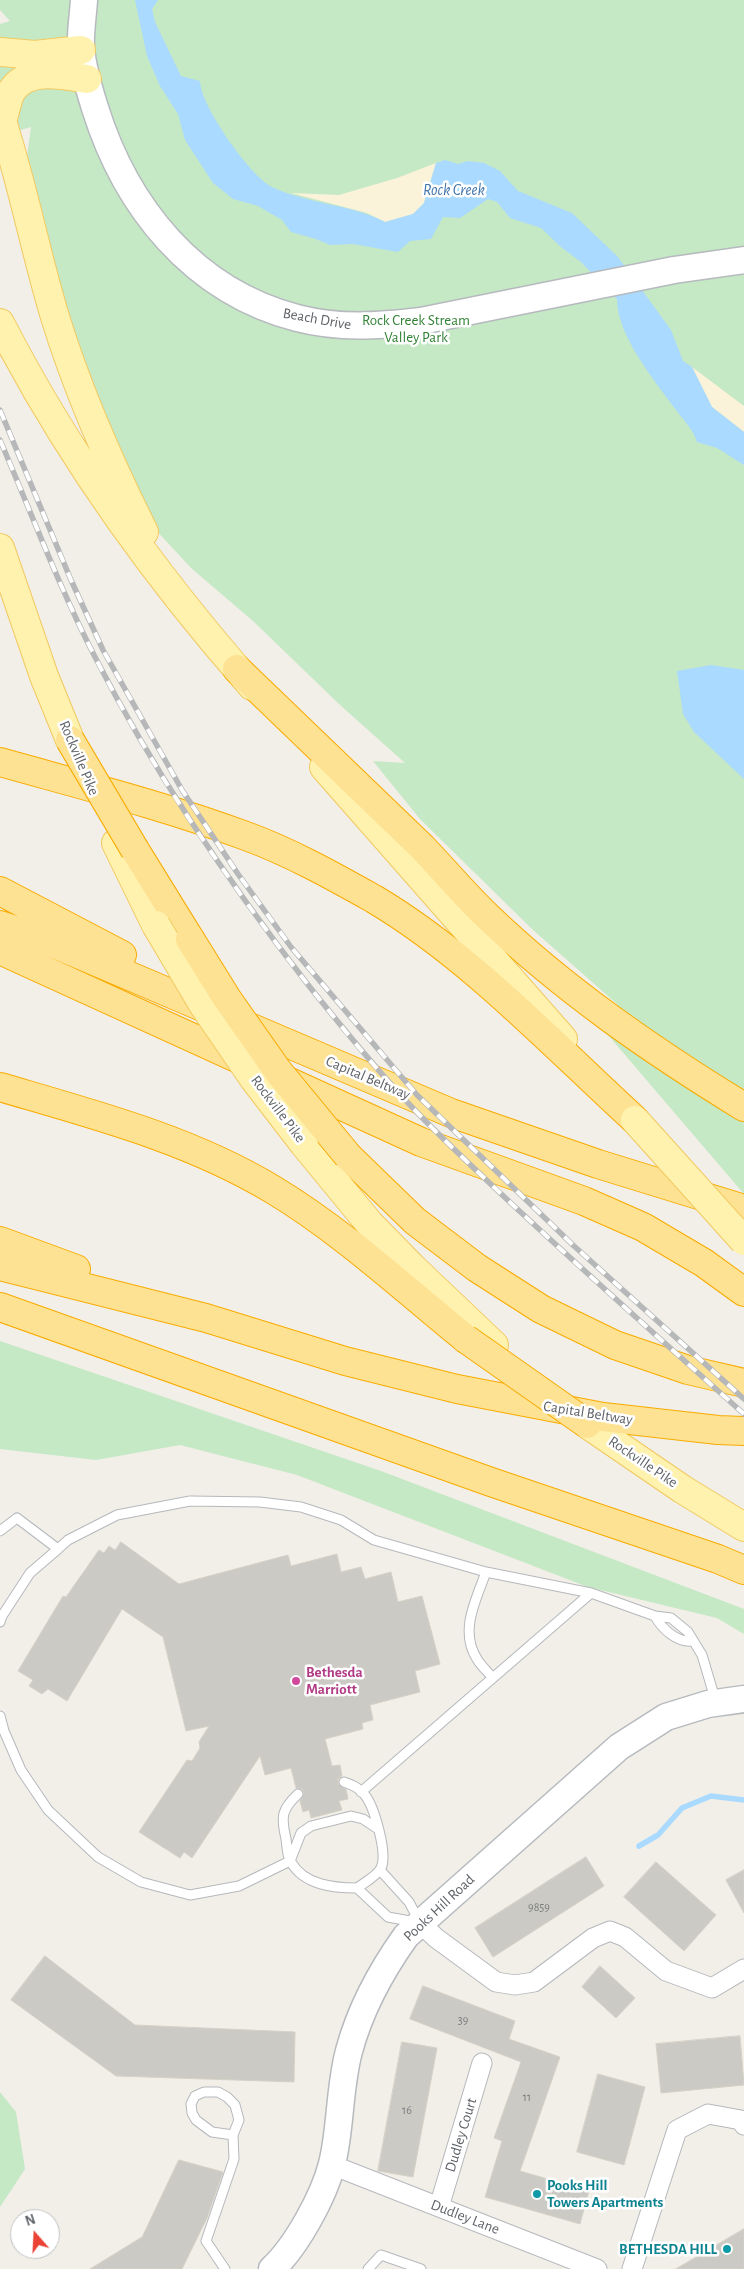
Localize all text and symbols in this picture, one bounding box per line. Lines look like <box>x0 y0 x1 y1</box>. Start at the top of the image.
water label: Rock Creek <box>423 180 485 200</box>
street label: Beach Drive <box>281 304 353 334</box>
park label: Rock Creek Stream Valley Park <box>362 311 470 346</box>
street label: Rockville Pike <box>55 718 103 798</box>
street label: Capital Beltway <box>323 1052 413 1104</box>
street label: Rockville Pike <box>247 1072 309 1146</box>
street label: Capital Beltway <box>542 1397 634 1429</box>
street label: Rockville Pike <box>605 1432 681 1492</box>
place label: Bethesda Marriott <box>306 1663 363 1698</box>
marker: Bethesda Marriott <box>290 1675 302 1687</box>
street label: Pooks Hill Road <box>400 1871 478 1945</box>
house number: 9859 <box>528 1900 550 1914</box>
house number: 39 <box>458 2013 468 2027</box>
house number: 11 <box>523 2090 531 2104</box>
street label: Dudley Court <box>441 2096 481 2174</box>
house number: 16 <box>402 2103 412 2117</box>
place label: Pooks Hill Towers Apartments <box>547 2176 663 2211</box>
marker: Pooks Hill Towers Apartments <box>531 2188 543 2200</box>
street label: Dudley Lane <box>428 2196 502 2238</box>
north arrow <box>10 2209 60 2259</box>
text: N <box>24 2213 37 2229</box>
place label: BETHESDA HILL <box>619 2240 717 2258</box>
marker: BETHESDA HILL <box>721 2243 733 2255</box>

